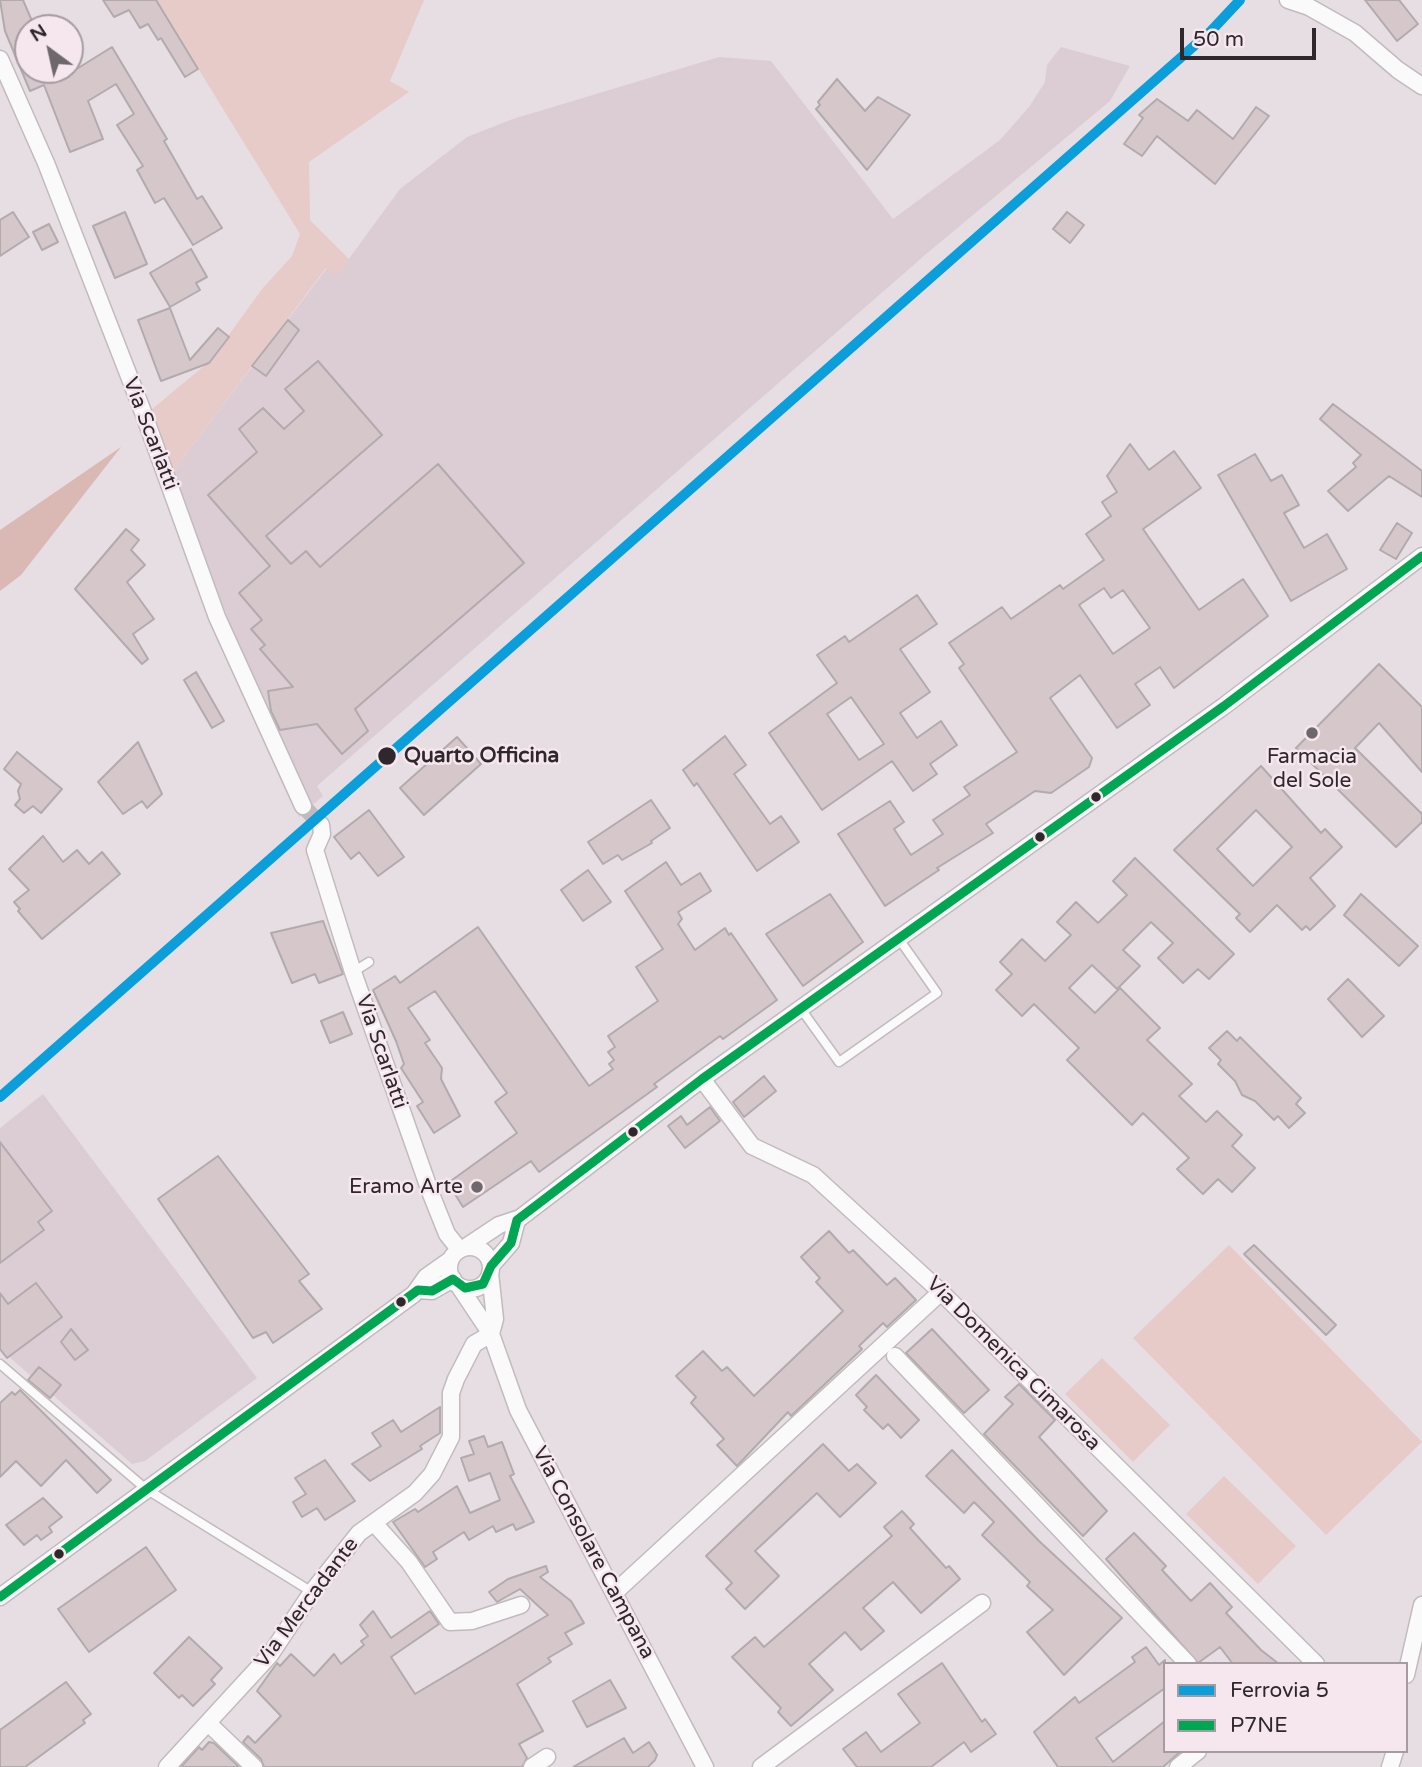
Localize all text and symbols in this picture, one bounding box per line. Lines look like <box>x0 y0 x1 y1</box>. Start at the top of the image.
north arrow <box>14 14 84 84</box>
scale bar <box>1184 14 1320 58</box>
text: N <box>26 20 51 46</box>
text: 50 m <box>1193 27 1244 52</box>
street label: Via Scarlatti <box>117 374 183 494</box>
marker: Farmacia del Sole <box>1304 725 1320 741</box>
place label: Quarto Officina <box>404 743 559 769</box>
place label: Farmacia del Sole <box>1267 744 1357 794</box>
marker: Quarto Officina <box>376 745 398 767</box>
unlabelled marker <box>1089 790 1103 804</box>
unlabelled marker <box>1033 830 1047 844</box>
street label: Via Scarlatti <box>350 992 412 1112</box>
unlabelled marker <box>626 1125 640 1139</box>
place label: Eramo Arte <box>349 1174 463 1200</box>
marker: Eramo Arte <box>469 1179 485 1195</box>
street label: Via Domenica Cimarosa <box>921 1272 1105 1456</box>
unlabelled marker <box>394 1295 408 1309</box>
street label: Via Consolare Campana <box>526 1442 660 1664</box>
street label: Via Mercadante <box>250 1533 364 1673</box>
unlabelled marker <box>52 1547 66 1561</box>
legend <box>1163 1662 1408 1753</box>
text: Ferrovia 5 <box>1230 1678 1329 1703</box>
text: P7NE <box>1230 1713 1288 1738</box>

